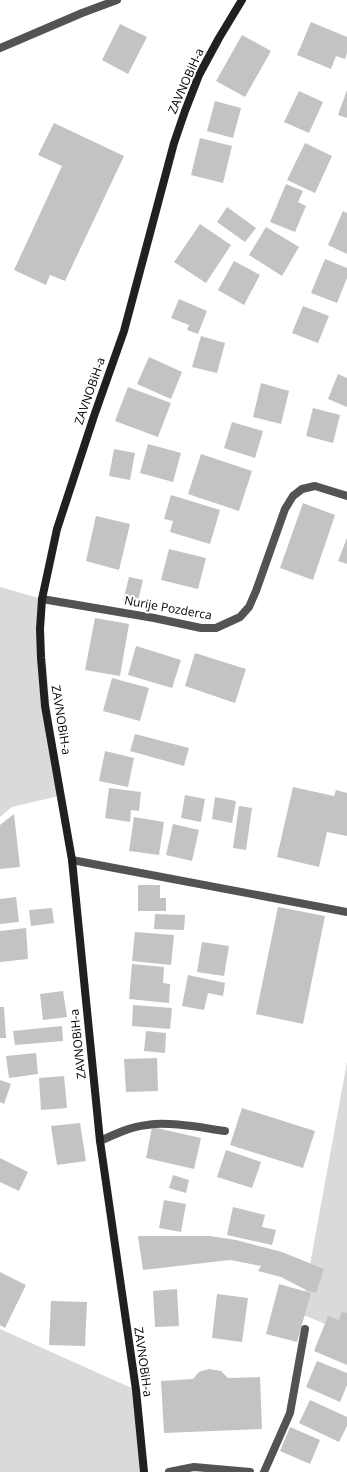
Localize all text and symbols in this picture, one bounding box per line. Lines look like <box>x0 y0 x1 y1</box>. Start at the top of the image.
street label: ZAVNOBiH-a <box>164 45 208 116</box>
street label: ZAVNOBiH-a <box>70 355 109 427</box>
street label: Nurije Pozderca <box>123 591 213 624</box>
street label: ZAVNOBiH-a <box>48 684 75 756</box>
street label: ZAVNOBiH-a <box>65 1008 90 1080</box>
street label: ZAVNOBiH-a <box>130 1326 157 1398</box>

